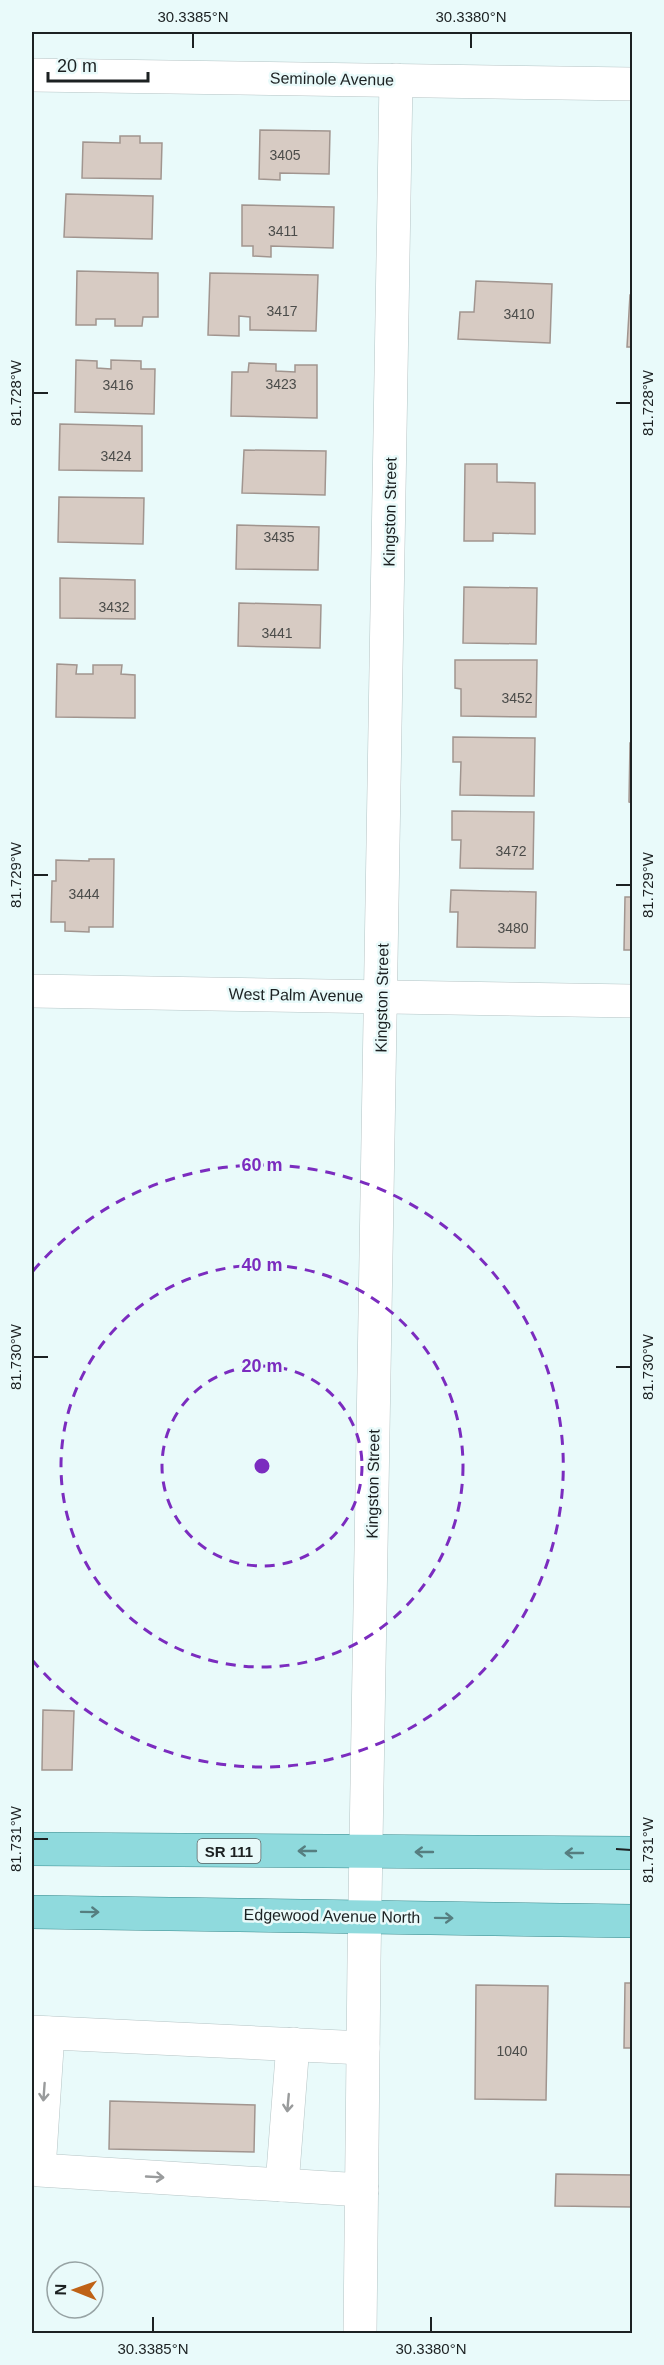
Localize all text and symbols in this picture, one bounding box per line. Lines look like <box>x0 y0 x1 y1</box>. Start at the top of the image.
text: 30.3385°N <box>157 8 229 25</box>
text: 30.3380°N <box>435 8 507 25</box>
scale bar <box>48 45 148 83</box>
text: 20 m <box>57 56 97 76</box>
street label: Seminole Avenue <box>270 69 394 89</box>
house number: 3405 <box>269 147 301 163</box>
house number: 3411 <box>268 223 298 239</box>
house number: 3417 <box>266 303 298 319</box>
house number: 3410 <box>503 306 535 322</box>
text: 81.728°W <box>7 359 24 426</box>
text: 81.728°W <box>639 369 656 436</box>
house number: 3423 <box>265 376 297 392</box>
house number: 3416 <box>102 377 134 393</box>
house number: 3424 <box>100 448 132 464</box>
street label: Kingston Street <box>381 457 399 567</box>
house number: 3435 <box>263 529 295 545</box>
house number: 3432 <box>98 599 130 615</box>
house number: 3441 <box>261 625 293 641</box>
house number: 3452 <box>501 690 533 706</box>
text: 81.729°W <box>7 841 24 908</box>
house number: 3472 <box>495 843 527 859</box>
text: 81.729°W <box>639 851 656 918</box>
house number: 3444 <box>68 886 100 902</box>
house number: 3480 <box>497 920 529 936</box>
street label: Kingston Street <box>373 943 391 1053</box>
street label: West Palm Avenue <box>229 985 364 1005</box>
text: 60 m <box>241 1155 283 1175</box>
text: 40 m <box>241 1255 283 1275</box>
text: 81.730°W <box>7 1323 24 1390</box>
text: 81.730°W <box>639 1333 656 1400</box>
text: 20 m <box>241 1356 283 1376</box>
street label: Kingston Street <box>364 1429 382 1539</box>
centre of rings <box>252 1456 272 1476</box>
text: 81.731°W <box>7 1805 24 1872</box>
text: 81.731°W <box>639 1816 656 1883</box>
road number: SR 111 <box>198 1839 260 1863</box>
one-way arrow <box>298 1845 318 1857</box>
one-way arrow <box>414 1846 434 1858</box>
one-way arrow <box>565 1847 585 1859</box>
street label: Edgewood Avenue North <box>243 1906 421 1926</box>
one-way arrow <box>79 1907 99 1918</box>
one-way arrow <box>434 1912 454 1924</box>
house number: 1040 <box>496 2043 528 2059</box>
one-way arrow <box>38 2081 49 2101</box>
one-way arrow <box>283 2092 294 2112</box>
one-way arrow <box>144 2172 164 2183</box>
north arrow <box>45 2260 105 2320</box>
text: N <box>52 2284 69 2296</box>
text: 30.3385°N <box>117 2340 189 2357</box>
text: 30.3380°N <box>395 2340 467 2357</box>

